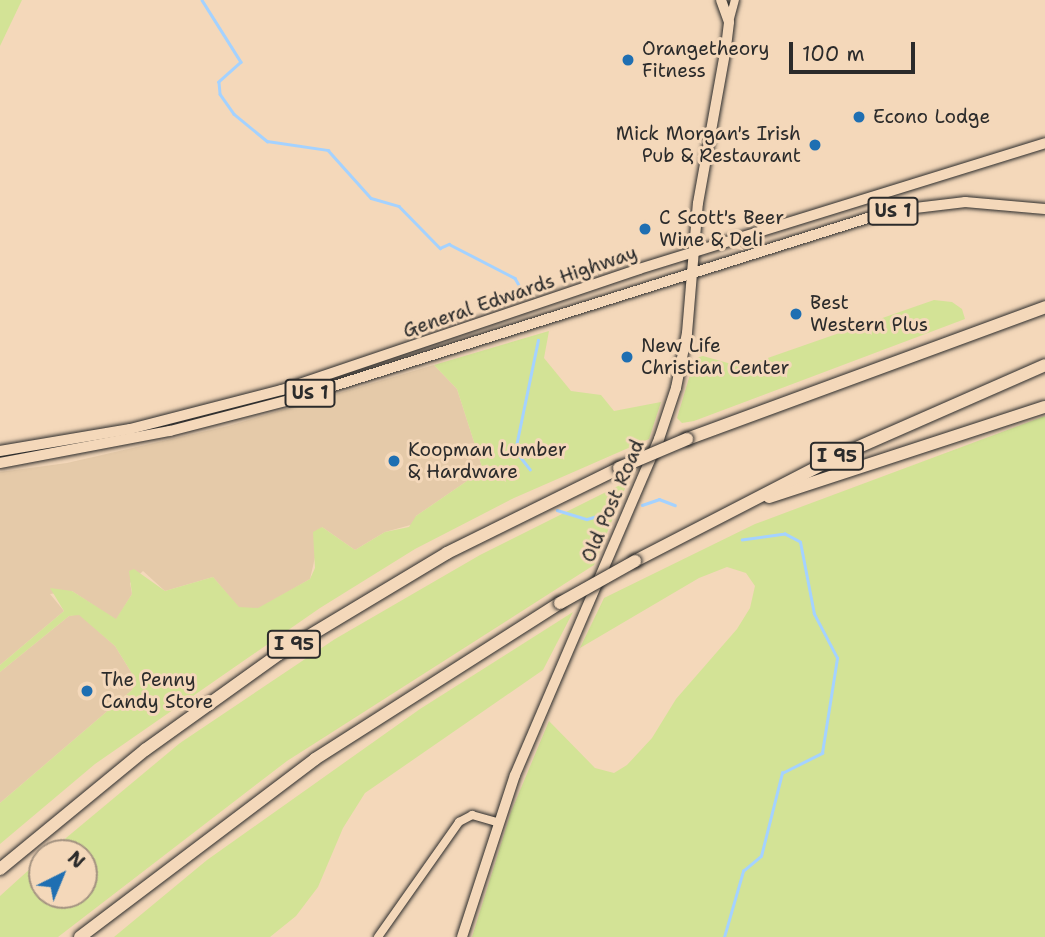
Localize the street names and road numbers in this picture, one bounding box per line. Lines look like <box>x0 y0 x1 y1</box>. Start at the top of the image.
road number: US 1 <box>867 196 919 226</box>
street label: General Edwards Highway <box>400 241 640 343</box>
road number: US 1 <box>284 379 336 408</box>
street label: Old Post Road <box>577 436 649 566</box>
road number: I 95 <box>809 442 865 470</box>
road number: I 95 <box>266 630 322 658</box>

